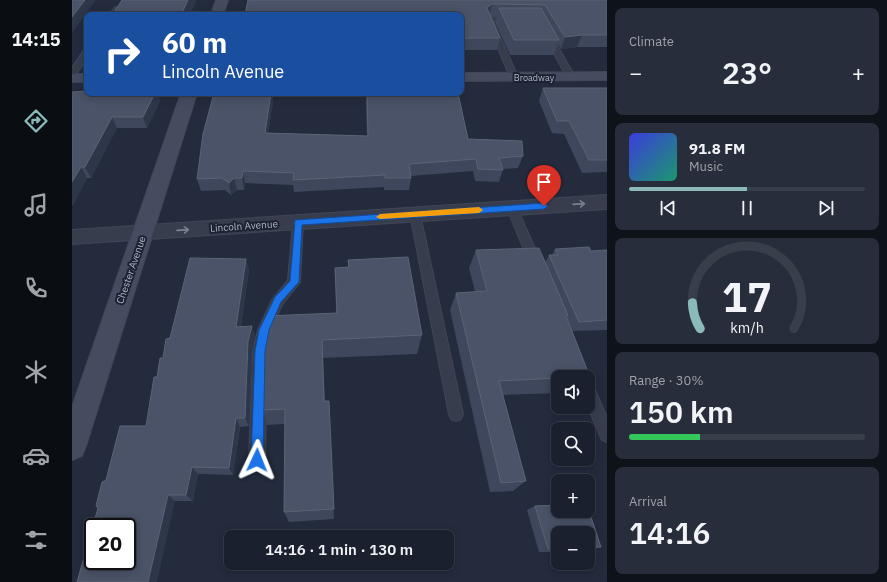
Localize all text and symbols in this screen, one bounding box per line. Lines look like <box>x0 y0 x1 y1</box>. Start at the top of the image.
text: 60 m <box>162 24 227 61</box>
text: 14:15 <box>11 28 61 51</box>
icon: right <box>96 28 148 80</box>
text: Climate <box>629 33 674 50</box>
text: 23° <box>722 53 772 92</box>
text: − <box>629 58 642 87</box>
text: + <box>852 58 865 87</box>
text: Lincoln Avenue <box>162 60 284 83</box>
street label: Broadway <box>514 72 555 83</box>
icon: directions <box>22 107 50 135</box>
text: 91.8 FM <box>689 139 745 158</box>
text: Music <box>689 158 723 175</box>
pin <box>527 165 561 206</box>
icon: arrive <box>533 171 555 193</box>
icon: music <box>22 191 50 219</box>
icon: previous <box>657 197 679 219</box>
icon: pause <box>736 197 758 219</box>
icon: next <box>815 197 837 219</box>
one-way arrow <box>572 200 585 207</box>
street label: Lincoln Avenue <box>210 217 279 235</box>
one-way arrow <box>176 226 189 233</box>
street label: Chester Avenue <box>113 234 149 305</box>
text: 17 <box>722 269 772 323</box>
icon: phone <box>22 274 50 302</box>
text: km/h <box>730 318 764 337</box>
icon: climate <box>22 358 50 386</box>
map controls <box>551 370 595 570</box>
button: sound <box>551 370 595 414</box>
text: Range · 30% <box>629 372 703 389</box>
text: 150 km <box>629 392 734 431</box>
button: search <box>551 422 595 466</box>
position arrow <box>236 439 278 481</box>
icon: car <box>22 442 50 470</box>
button: + <box>551 474 595 518</box>
text: Arrival <box>629 493 667 510</box>
text: 14:16 <box>629 513 711 552</box>
speed limit sign: 20 <box>84 518 136 570</box>
icon: filters <box>22 526 50 554</box>
button: − <box>551 526 595 570</box>
text: 14:16 · 1 min · 130 m <box>265 540 413 559</box>

